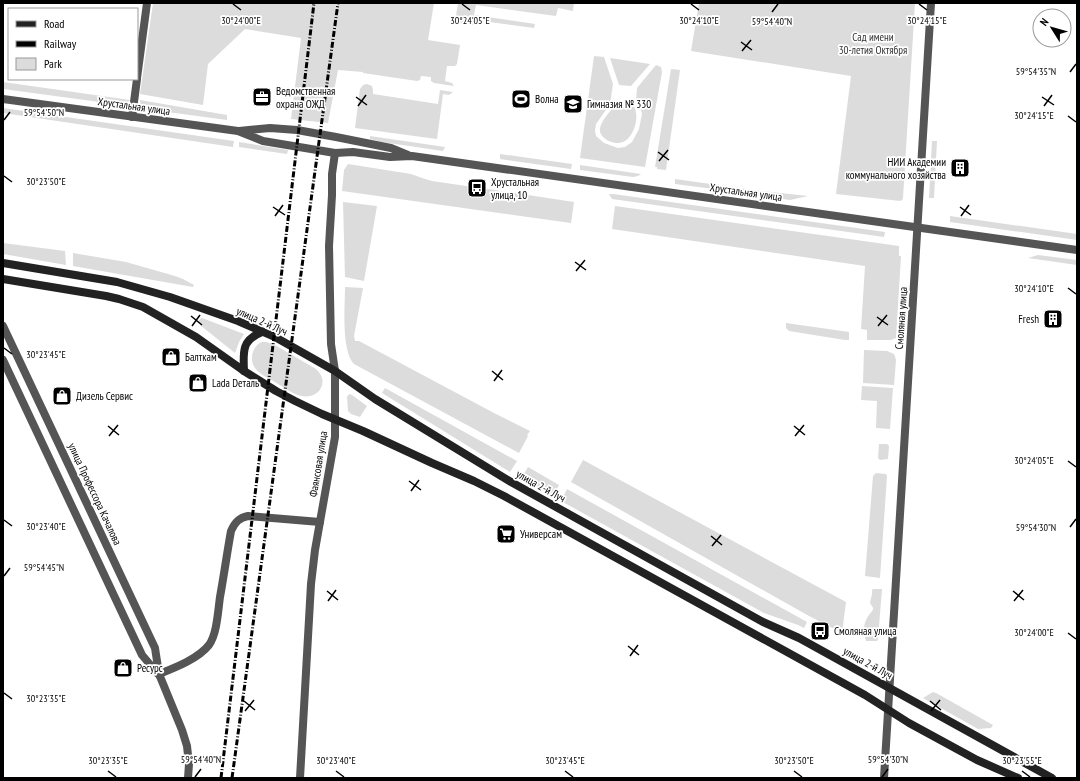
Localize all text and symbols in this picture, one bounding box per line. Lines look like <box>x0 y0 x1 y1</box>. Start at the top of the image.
legend <box>8 8 138 80</box>
north arrow <box>1032 8 1072 48</box>
text: 30°24'00"E <box>221 14 261 27</box>
text: 30°24'05"E <box>450 14 490 27</box>
text: 30°24'10"E <box>679 14 719 27</box>
text: 30°24'15"E <box>907 14 947 27</box>
text: 59°54'40"N <box>752 15 792 28</box>
text: N <box>1037 15 1051 29</box>
text: Road <box>44 16 64 31</box>
park label: Сад имени 30-летия Октября <box>839 30 907 57</box>
text: Railway <box>44 36 77 51</box>
text: Park <box>44 56 62 71</box>
text: 59°54'35"N <box>1016 65 1056 78</box>
place label: Ведомственная охрана ОЖД <box>276 84 335 111</box>
office icon: Ведомственная охрана ОЖД <box>251 86 273 108</box>
sports icon: Волна <box>510 88 532 110</box>
place label: Волна <box>535 92 559 106</box>
school or university icon: Гимназия № 330 <box>562 93 584 115</box>
street label: Хрустальная улица <box>97 94 171 118</box>
place label: Гимназия № 330 <box>587 97 651 111</box>
text: 59°54'50"N <box>24 106 64 119</box>
text: 30°24'15"E <box>1014 109 1054 122</box>
place label: НИИ Академии коммунального хозяйства <box>846 155 946 182</box>
building icon: НИИ Академии коммунального хозяйства <box>949 157 971 179</box>
text: 30°23'50"E <box>26 175 66 188</box>
place label: Хрустальная улица, 10 <box>491 175 539 202</box>
bus stop icon: Хрустальная улица, 10 <box>466 177 488 199</box>
street label: Хрустальная улица <box>709 180 783 204</box>
text: 30°24'10"E <box>1014 282 1054 295</box>
street label: Смоляная улица <box>892 286 910 350</box>
street label: улица 2-й Луч <box>234 304 290 338</box>
building icon: Fresh <box>1042 308 1064 330</box>
place label: Fresh <box>1018 312 1039 326</box>
shop icon: Балткам <box>160 346 182 368</box>
text: 30°23'45"E <box>26 348 66 361</box>
place label: Балткам <box>185 350 217 364</box>
shop icon: Lada Dеталь <box>187 372 209 394</box>
place label: Lada Dеталь <box>212 376 259 390</box>
shop icon: Дизель Сервис <box>51 385 73 407</box>
place label: Дизель Сервис <box>76 389 133 403</box>
street label: Фаянсовая улица <box>306 430 330 498</box>
street label: улица Профессора Качалова <box>65 441 125 547</box>
text: 30°24'05"E <box>1014 454 1054 467</box>
street label: улица 2-й Луч <box>514 467 568 505</box>
text: 30°23'40"E <box>26 520 66 533</box>
text: 59°54'30"N <box>1016 521 1056 534</box>
supermarket icon: Универсам <box>495 523 517 545</box>
place label: Универсам <box>520 527 562 541</box>
text: 59°54'45"N <box>24 561 64 574</box>
bus stop icon: Смоляная улица <box>809 620 831 642</box>
place label: Смоляная улица <box>834 624 897 638</box>
text: 30°24'00"E <box>1014 626 1054 639</box>
street label: улица 2-й Луч <box>841 644 895 682</box>
shop icon: Ресурс <box>112 657 134 679</box>
place label: Ресурс <box>137 661 163 675</box>
text: 30°23'35"E <box>26 692 66 705</box>
text: 59°54'40"N <box>181 753 221 766</box>
text: 59°54'30"N <box>868 753 908 766</box>
text: 30°23'35"E <box>88 754 128 767</box>
text: 30°23'40"E <box>316 754 356 767</box>
text: 30°23'45"E <box>545 754 585 767</box>
text: 30°23'50"E <box>774 754 814 767</box>
text: 30°23'55"E <box>1002 754 1042 767</box>

